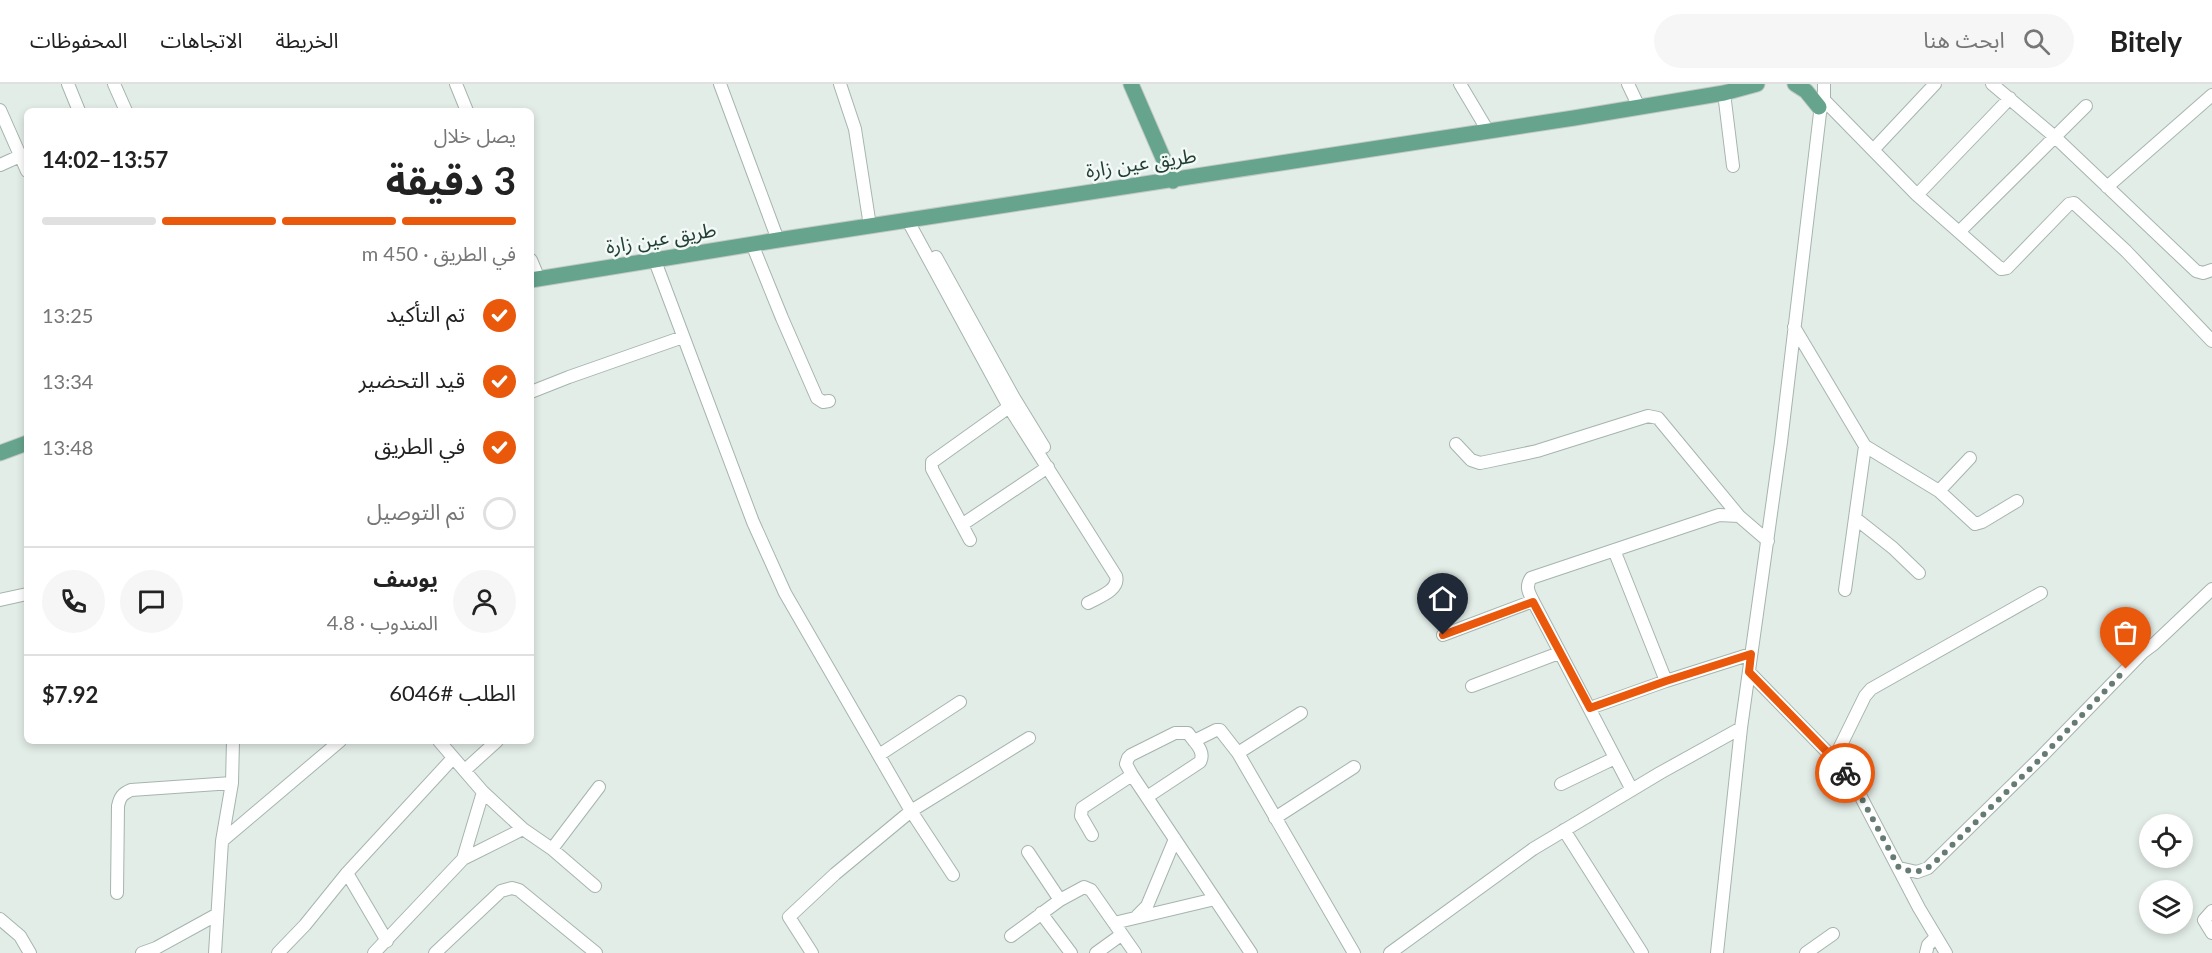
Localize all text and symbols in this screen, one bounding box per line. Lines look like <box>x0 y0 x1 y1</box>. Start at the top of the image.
search box <box>1654 14 2074 68</box>
text: Bitely <box>2110 24 2182 58</box>
icon: search <box>2020 25 2053 58</box>
text: ابحث هنا <box>1923 26 2005 53</box>
text: المحفوظات <box>30 27 127 52</box>
text: الاتجاهات <box>160 27 242 52</box>
text: الخريطة <box>275 27 338 52</box>
text: يصل خلال <box>434 123 516 147</box>
street label: طريق عين زارة <box>1084 142 1198 184</box>
text: 13:57–14:02 <box>42 146 168 173</box>
text: 3 دقيقة <box>386 157 516 203</box>
street label: طريق عين زارة <box>604 216 718 260</box>
text: في الطريق · 450 m <box>362 241 516 265</box>
icon: check <box>483 299 516 332</box>
text: تم التأكيد <box>386 300 465 327</box>
text: 13:25 <box>42 303 93 327</box>
icon: check <box>483 365 516 398</box>
text: قيد التحضير <box>359 366 465 393</box>
text: 13:34 <box>42 369 93 393</box>
icon: check <box>483 431 516 464</box>
text: في الطريق <box>374 432 465 459</box>
text: 13:48 <box>42 435 93 459</box>
text: تم التوصيل <box>367 498 465 525</box>
text: يوسف <box>373 565 438 592</box>
button: phone <box>42 570 105 633</box>
button: chat <box>120 570 183 633</box>
button: person <box>453 570 516 633</box>
pin <box>1417 573 1468 635</box>
icon: home <box>1426 582 1459 615</box>
pin <box>2100 607 2151 669</box>
text: المندوب · 4.8 <box>327 610 438 634</box>
icon: bag <box>2109 616 2142 649</box>
text: الطلب #6046 <box>389 679 516 706</box>
text: $7.92 <box>42 681 98 708</box>
courier <box>1815 743 1875 803</box>
icon: bike <box>1829 757 1862 790</box>
map controls <box>2139 814 2193 934</box>
button: locate <box>2139 814 2193 868</box>
button: layers <box>2139 880 2193 934</box>

